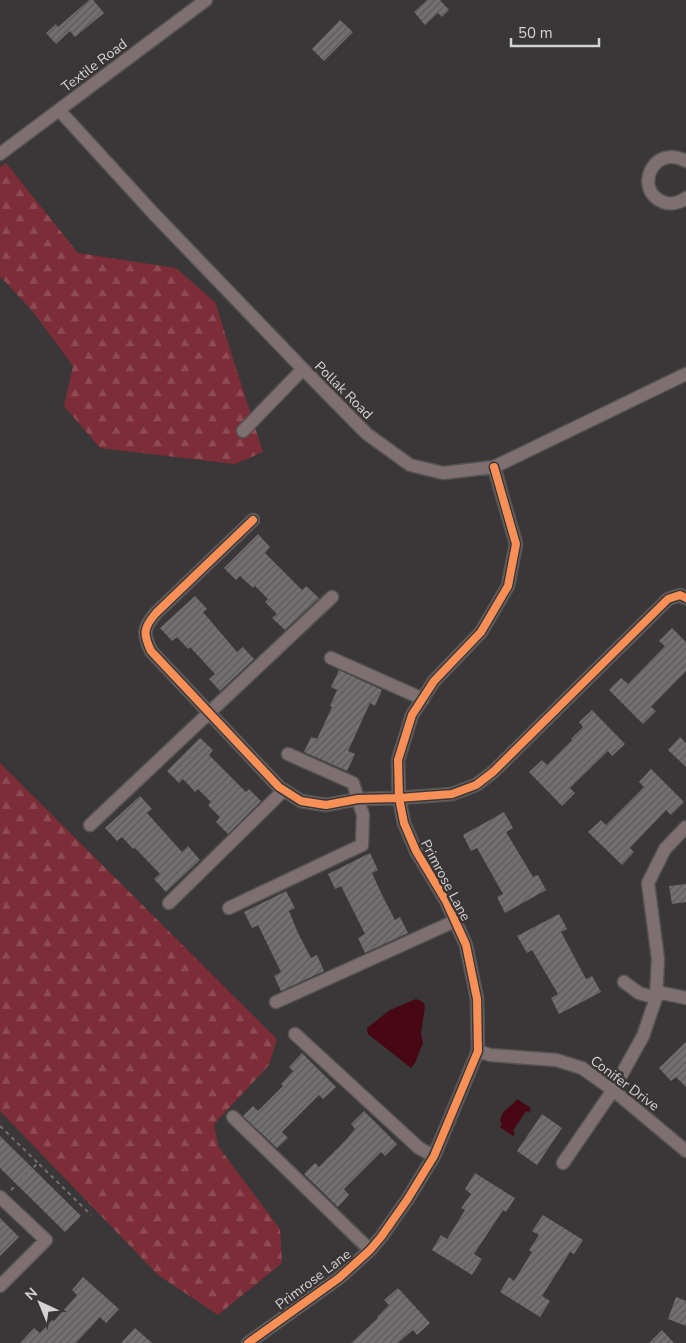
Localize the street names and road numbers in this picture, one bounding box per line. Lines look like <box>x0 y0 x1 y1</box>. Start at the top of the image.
street label: Textile Road <box>57 34 131 96</box>
street label: Pollak Road <box>310 357 377 424</box>
street label: Primrose Lane <box>416 836 475 924</box>
street label: Conifer Drive <box>586 1051 663 1116</box>
street label: Primrose Lane <box>272 1245 355 1314</box>

